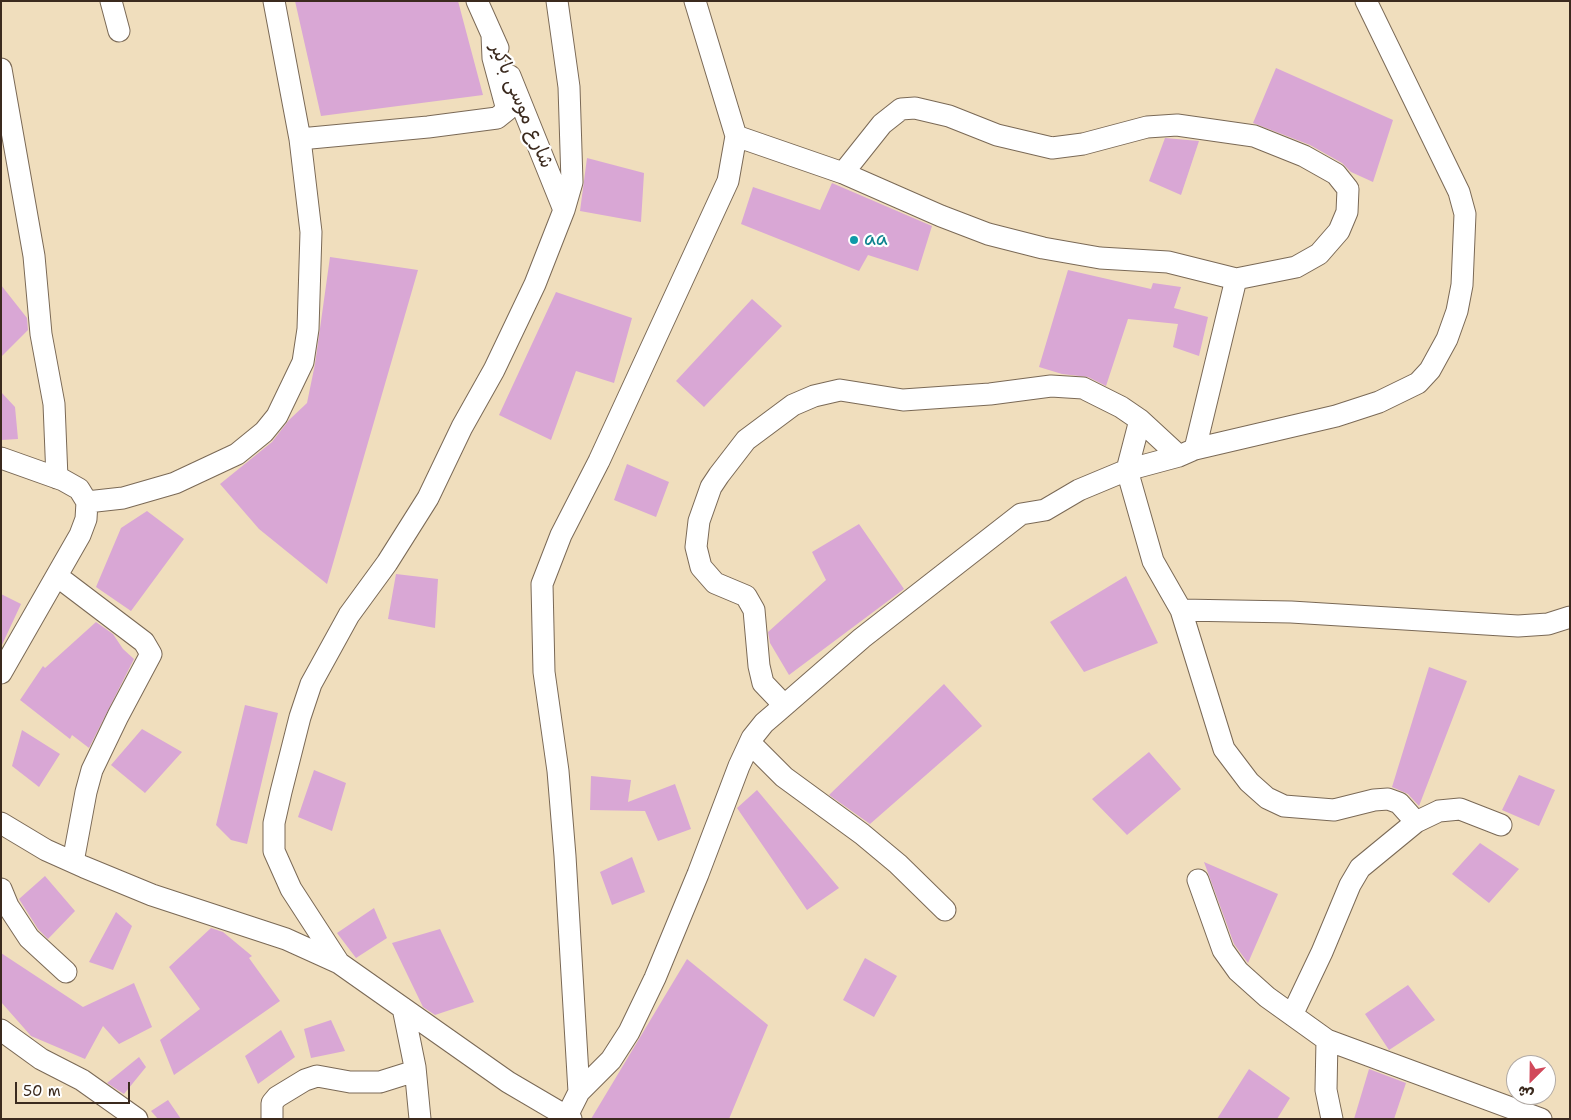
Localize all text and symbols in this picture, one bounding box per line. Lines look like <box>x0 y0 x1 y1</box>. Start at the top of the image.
street label: شارع موسى باكير <box>484 40 558 172</box>
place label: aa <box>864 229 888 251</box>
marker: aa <box>848 234 860 246</box>
north arrow <box>1506 1055 1556 1105</box>
scale bar <box>18 1072 132 1104</box>
text: 50 m <box>23 1081 61 1101</box>
text: ش <box>1515 1082 1536 1104</box>

